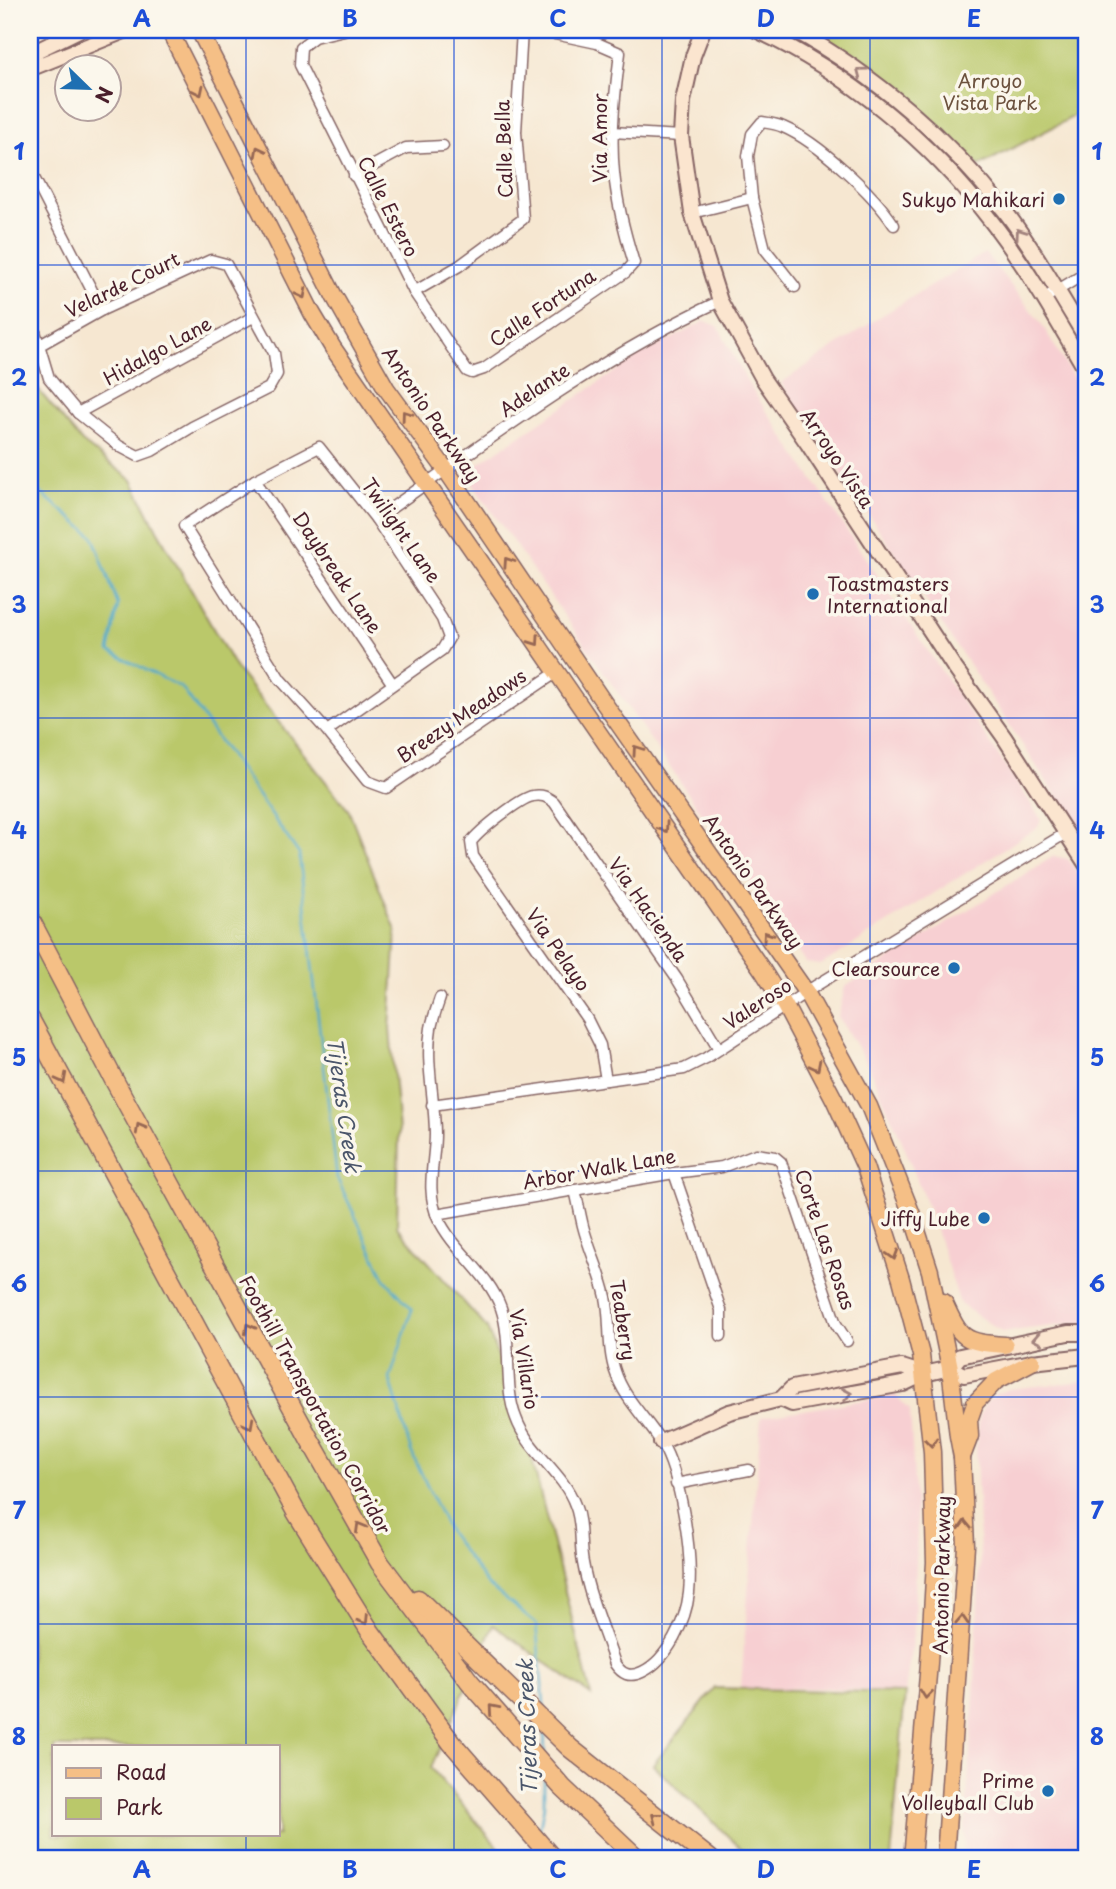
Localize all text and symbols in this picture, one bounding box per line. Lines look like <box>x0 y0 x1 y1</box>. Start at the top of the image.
text: A <box>133 0 151 35</box>
text: B <box>342 0 358 35</box>
text: C <box>549 0 567 35</box>
text: D <box>757 0 775 35</box>
text: E <box>967 0 981 35</box>
north arrow <box>52 52 122 122</box>
park label: Arroyo Vista Park <box>942 66 1038 116</box>
one-way arrow <box>856 68 869 81</box>
text: N <box>89 83 120 107</box>
one-way arrow <box>190 84 204 96</box>
street label: Via Amor <box>585 93 613 183</box>
street label: Calle Bella <box>487 99 519 199</box>
text: 1 <box>14 133 25 168</box>
text: 1 <box>1092 133 1103 168</box>
one-way arrow <box>254 146 268 158</box>
street label: Calle Estero <box>352 151 426 261</box>
place label: Sukyo Mahikari <box>901 185 1045 213</box>
marker: Sukyo Mahikari <box>1051 191 1067 207</box>
one-way arrow <box>1016 228 1029 241</box>
street label: Velarde Court <box>60 244 184 324</box>
street label: Calle Fortuna <box>483 261 601 353</box>
one-way arrow <box>294 287 307 299</box>
street label: Hidalgo Lane <box>98 309 216 391</box>
street label: Antonio Parkway <box>376 340 488 488</box>
street label: Adelante <box>493 355 575 423</box>
text: 2 <box>11 359 27 394</box>
text: 2 <box>1089 359 1105 394</box>
street label: Arroyo Vista <box>794 403 882 514</box>
one-way arrow <box>401 410 414 423</box>
street label: Twilight Lane <box>355 472 449 588</box>
street label: Daybreak Lane <box>287 505 389 639</box>
one-way arrow <box>504 557 516 570</box>
place label: Toastmasters International <box>827 569 949 619</box>
text: 3 <box>11 586 27 621</box>
marker: Toastmasters International <box>805 586 821 602</box>
text: 3 <box>1089 586 1105 621</box>
one-way arrow <box>527 633 539 646</box>
street label: Breezy Meadows <box>391 661 531 769</box>
one-way arrow <box>633 745 645 758</box>
street label: Antonio Parkway <box>697 808 811 954</box>
text: 4 <box>11 812 27 847</box>
text: 4 <box>1089 812 1105 847</box>
one-way arrow <box>656 820 668 833</box>
street label: Via Hacienda <box>602 851 696 967</box>
street label: Via Pelayo <box>520 902 598 996</box>
one-way arrow <box>763 931 775 944</box>
place label: Clearsource <box>831 954 940 982</box>
marker: Clearsource <box>946 960 962 976</box>
street label: Valeroso <box>717 970 797 1036</box>
water label: Tijeras Creek <box>320 1035 370 1176</box>
text: 5 <box>12 1039 26 1074</box>
text: 5 <box>1090 1039 1104 1074</box>
one-way arrow <box>808 1059 822 1072</box>
one-way arrow <box>54 1071 67 1084</box>
one-way arrow <box>135 1123 148 1135</box>
street label: Arbor Walk Lane <box>520 1141 678 1195</box>
street label: Corte Las Rosas <box>789 1165 863 1313</box>
place label: Jiffy Lube <box>881 1204 970 1232</box>
marker: Jiffy Lube <box>976 1210 992 1226</box>
one-way arrow <box>885 1249 900 1261</box>
text: 6 <box>11 1265 27 1300</box>
text: 6 <box>1089 1265 1105 1300</box>
street label: Foothill Transportation Corridor <box>233 1270 399 1539</box>
street label: Teaberry <box>604 1278 644 1362</box>
street label: Via Villario <box>503 1307 547 1411</box>
one-way arrow <box>244 1323 257 1335</box>
one-way arrow <box>1031 1331 1043 1346</box>
one-way arrow <box>841 1387 853 1402</box>
one-way arrow <box>240 1417 254 1429</box>
one-way arrow <box>923 1437 938 1448</box>
text: 7 <box>12 1492 26 1527</box>
text: 7 <box>1090 1492 1104 1527</box>
street label: Antonio Parkway <box>926 1495 956 1655</box>
one-way arrow <box>958 1519 973 1530</box>
one-way arrow <box>355 1521 368 1534</box>
one-way arrow <box>355 1612 368 1625</box>
one-way arrow <box>954 1614 969 1625</box>
water label: Tijeras Creek <box>508 1657 544 1796</box>
one-way arrow <box>919 1688 934 1699</box>
one-way arrow <box>489 1704 501 1717</box>
text: 8 <box>12 1718 26 1753</box>
text: 8 <box>1090 1718 1104 1753</box>
legend <box>52 1745 280 1836</box>
text: Road <box>116 1755 167 1787</box>
place label: Prime Volleyball Club <box>901 1766 1034 1816</box>
marker: Prime Volleyball Club <box>1040 1783 1056 1799</box>
text: Park <box>116 1790 163 1822</box>
one-way arrow <box>652 1812 664 1825</box>
text: A <box>133 1851 151 1886</box>
text: B <box>342 1851 358 1886</box>
text: C <box>549 1851 567 1886</box>
text: D <box>757 1851 775 1886</box>
text: E <box>967 1851 981 1886</box>

